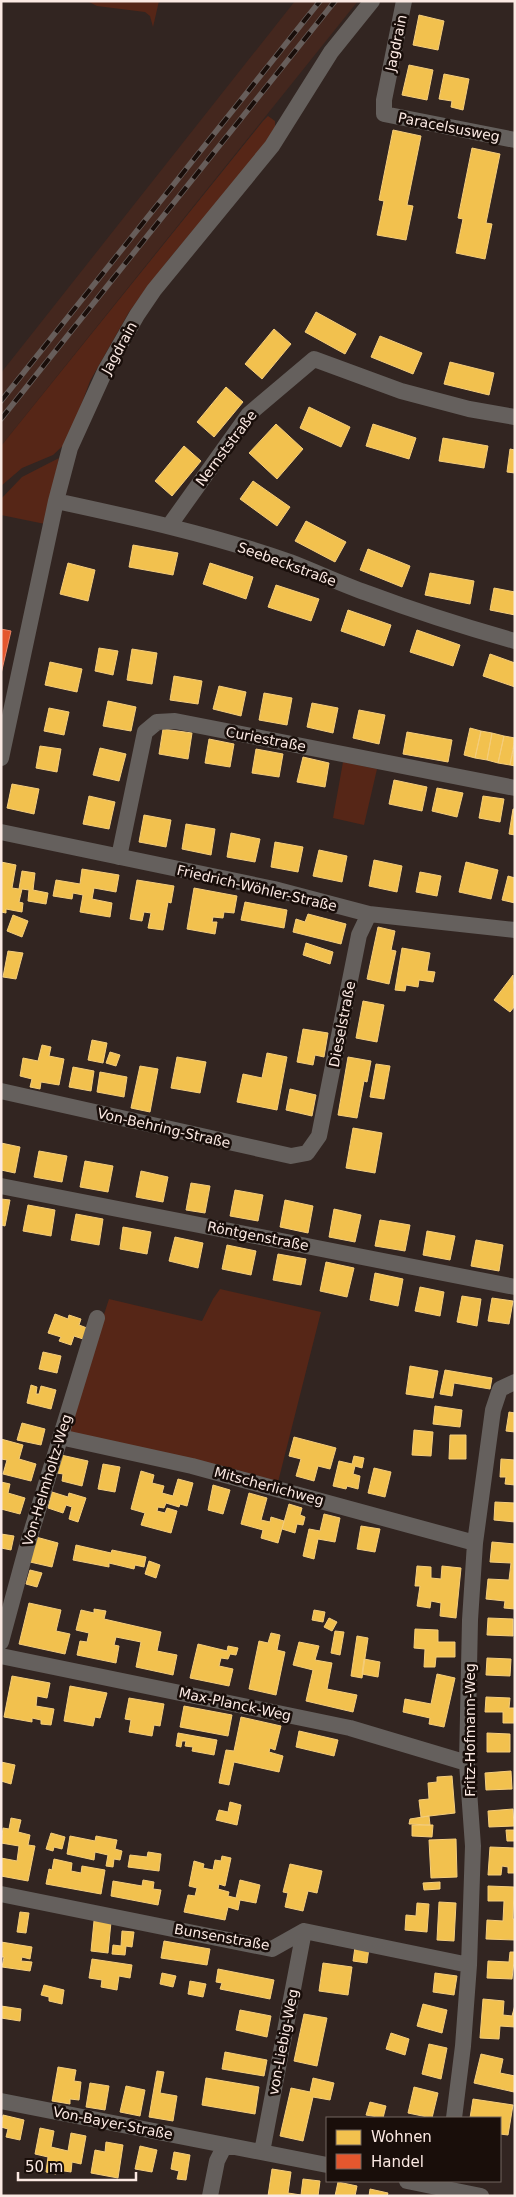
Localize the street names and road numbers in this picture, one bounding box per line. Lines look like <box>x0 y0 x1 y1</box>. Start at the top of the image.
street label: Jagdrain <box>382 13 410 74</box>
street label: Paracelsusweg <box>397 109 501 145</box>
street label: Jagdrain <box>98 319 140 378</box>
street label: Nernststraße <box>192 407 260 489</box>
street label: Seebeckstraße <box>235 539 339 589</box>
street label: Curiestraße <box>224 723 308 755</box>
street label: Friedrich-Wöhler-Straße <box>175 862 339 914</box>
street label: Dieselstraße <box>326 979 358 1069</box>
street label: Von-Behring-Straße <box>96 1105 232 1151</box>
street label: Röntgenstraße <box>206 1218 310 1254</box>
street label: Von-Helmholtz-Weg <box>19 1412 75 1548</box>
street label: Mitscherlichweg <box>212 1464 326 1508</box>
street label: Fritz-Hofmann-Weg <box>462 1663 478 1797</box>
street label: Max-Planck-Weg <box>177 1684 293 1724</box>
street label: Bunsenstraße <box>173 1921 271 1953</box>
street label: von-Liebig-Weg <box>265 1988 301 2096</box>
street label: Von-Bayer-Straße <box>52 2104 174 2142</box>

